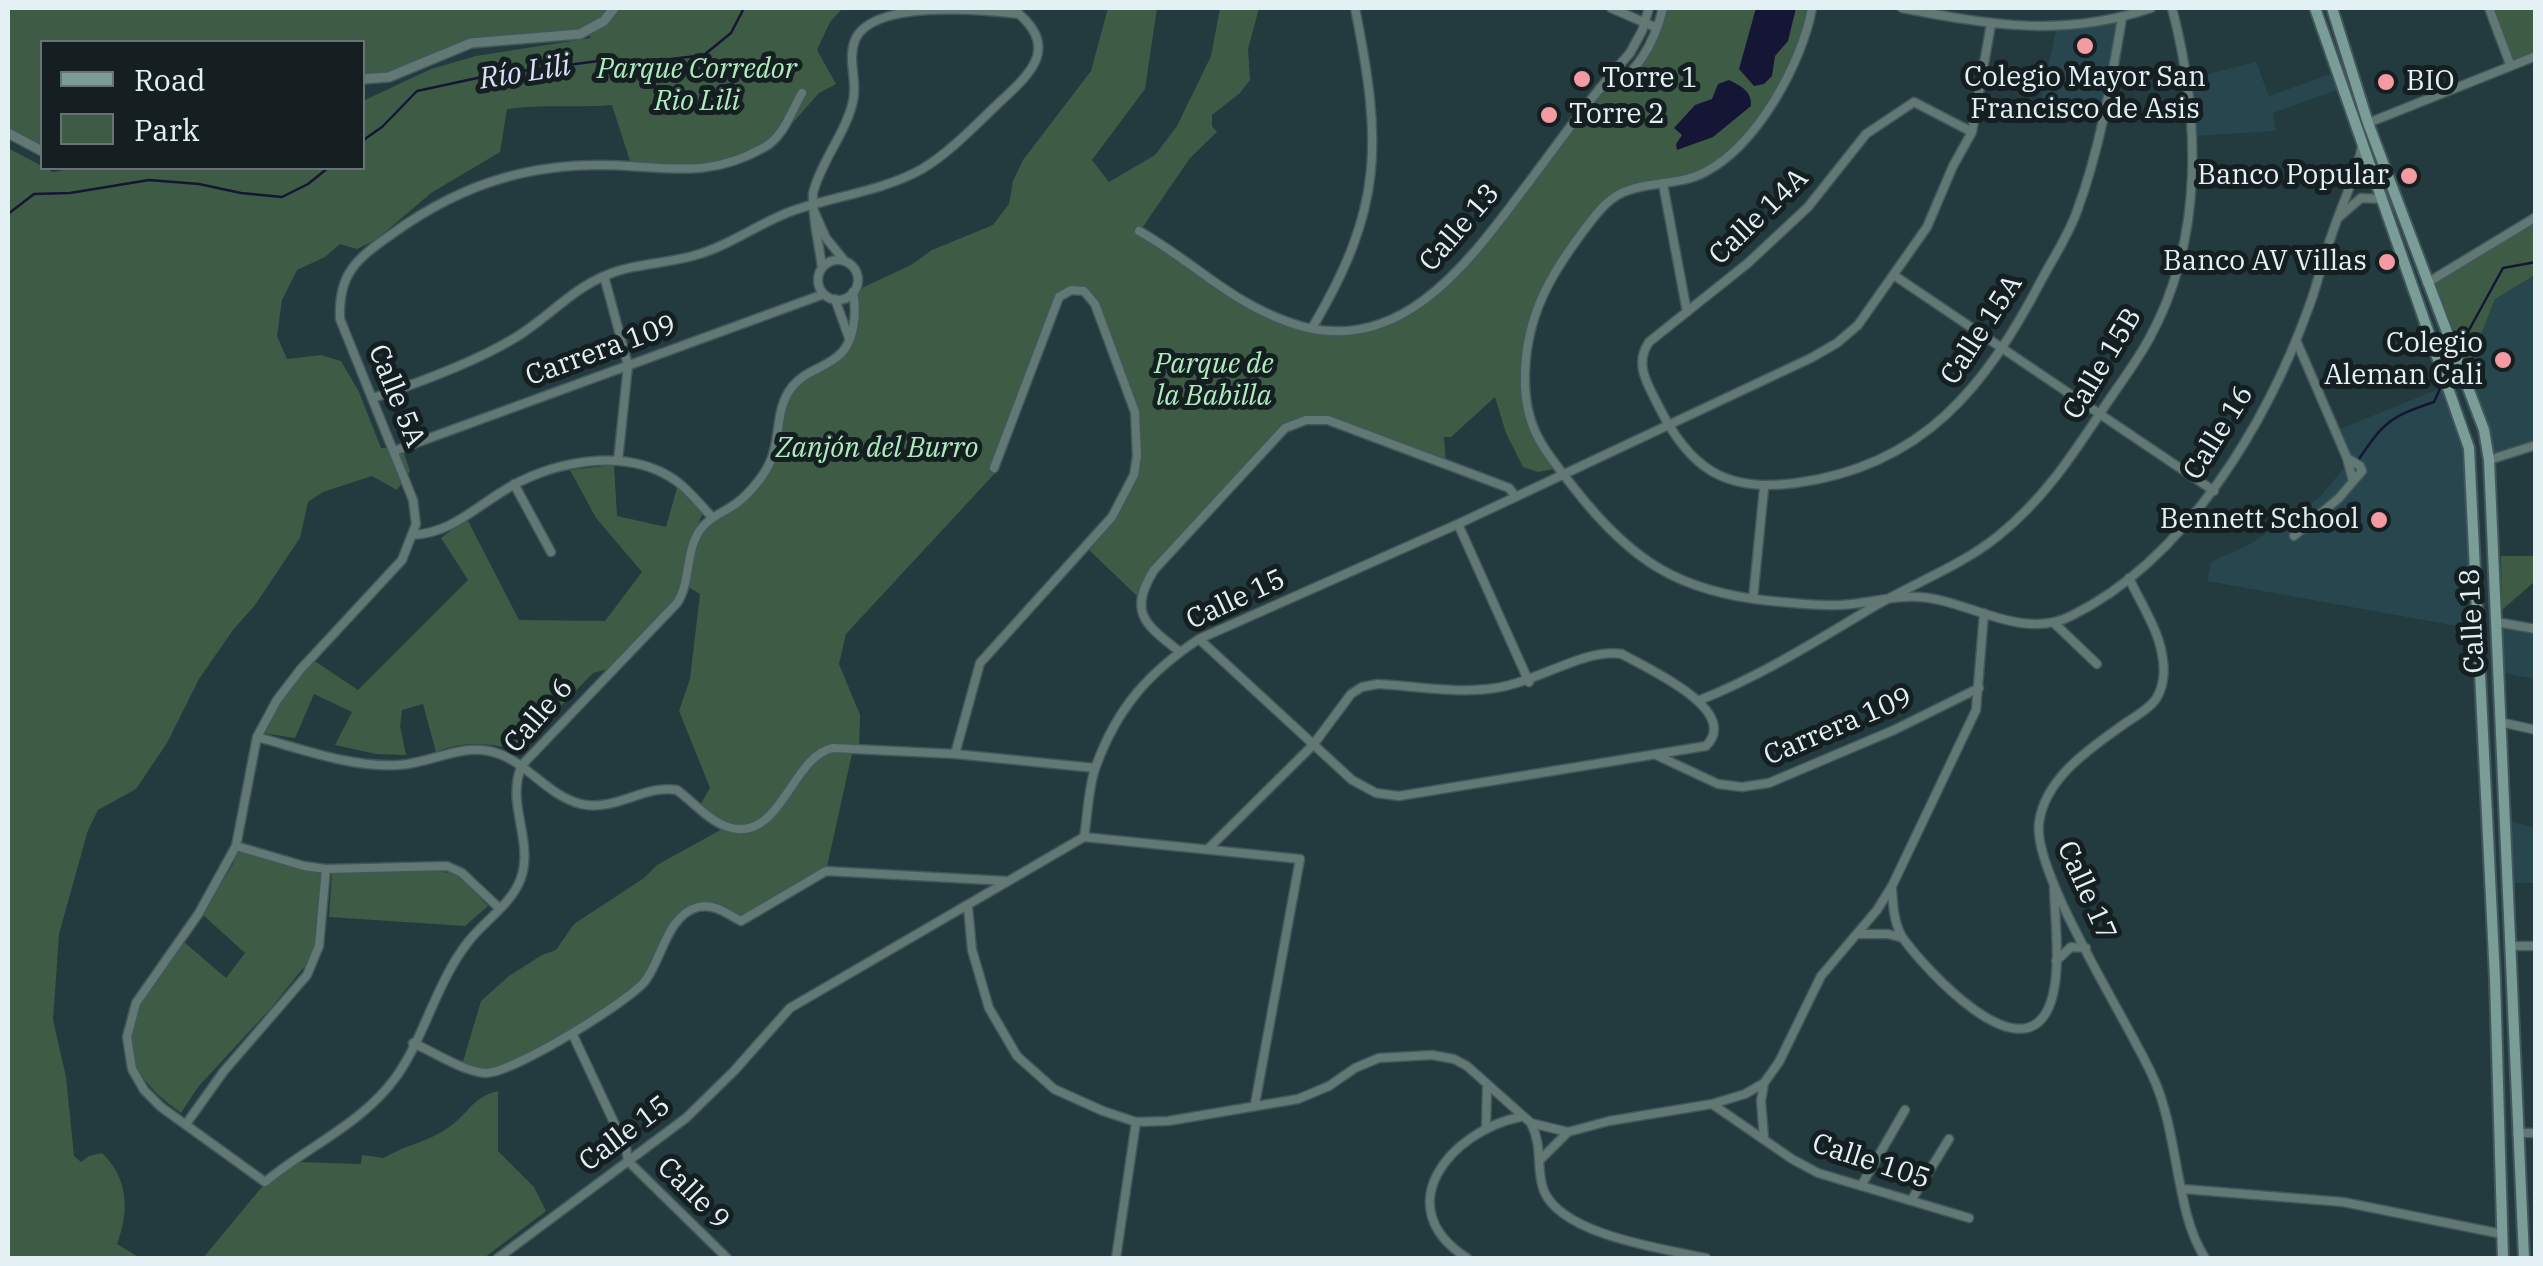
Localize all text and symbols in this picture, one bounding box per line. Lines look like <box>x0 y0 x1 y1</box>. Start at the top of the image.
marker: Colegio Mayor San Francisco de Asis <box>2074 35 2096 57</box>
legend <box>40 40 365 170</box>
water label: Río Lili <box>477 48 573 98</box>
park label: Parque Corredor Rio Lili <box>597 53 797 119</box>
text: Road <box>134 60 206 99</box>
place label: Colegio Mayor San Francisco de Asis <box>1964 61 2206 127</box>
place label: Torre 1 <box>1602 62 1698 96</box>
place label: BIO <box>2406 65 2454 99</box>
marker: Torre 1 <box>1571 68 1593 90</box>
marker: BIO <box>2375 71 2397 93</box>
place label: Torre 2 <box>1569 98 1665 132</box>
marker: Torre 2 <box>1538 104 1560 126</box>
text: Park <box>134 110 200 149</box>
place label: Banco Popular <box>2197 159 2389 193</box>
street label: Calle 14A <box>1703 162 1815 272</box>
marker: Banco Popular <box>2398 165 2420 187</box>
street label: Calle 13 <box>1413 177 1507 279</box>
place label: Banco AV Villas <box>2163 245 2367 279</box>
marker: Banco AV Villas <box>2376 251 2398 273</box>
street label: Calle 15A <box>1934 269 2030 391</box>
street label: Calle 15B <box>2057 302 2149 426</box>
street label: Carrera 109 <box>521 308 681 394</box>
place label: Colegio Aleman Cali <box>2324 327 2483 393</box>
street label: Calle 5A <box>360 340 432 452</box>
park label: Parque de la Babilla <box>1154 348 1274 414</box>
marker: Colegio Aleman Cali <box>2492 349 2514 371</box>
street label: Calle 16 <box>2177 380 2261 486</box>
park label: Zanjón del Burro <box>776 432 978 466</box>
place label: Bennett School <box>2160 503 2359 537</box>
marker: Bennett School <box>2368 509 2390 531</box>
street label: Calle 15 <box>1181 563 1291 637</box>
street label: Calle 18 <box>2453 568 2493 674</box>
street label: Calle 6 <box>497 672 581 760</box>
street label: Carrera 109 <box>1759 681 1917 773</box>
street label: Calle 17 <box>2049 836 2123 946</box>
street label: Calle 15 <box>573 1089 677 1179</box>
street label: Calle 105 <box>1808 1127 1934 1197</box>
street label: Calle 9 <box>650 1151 736 1237</box>

